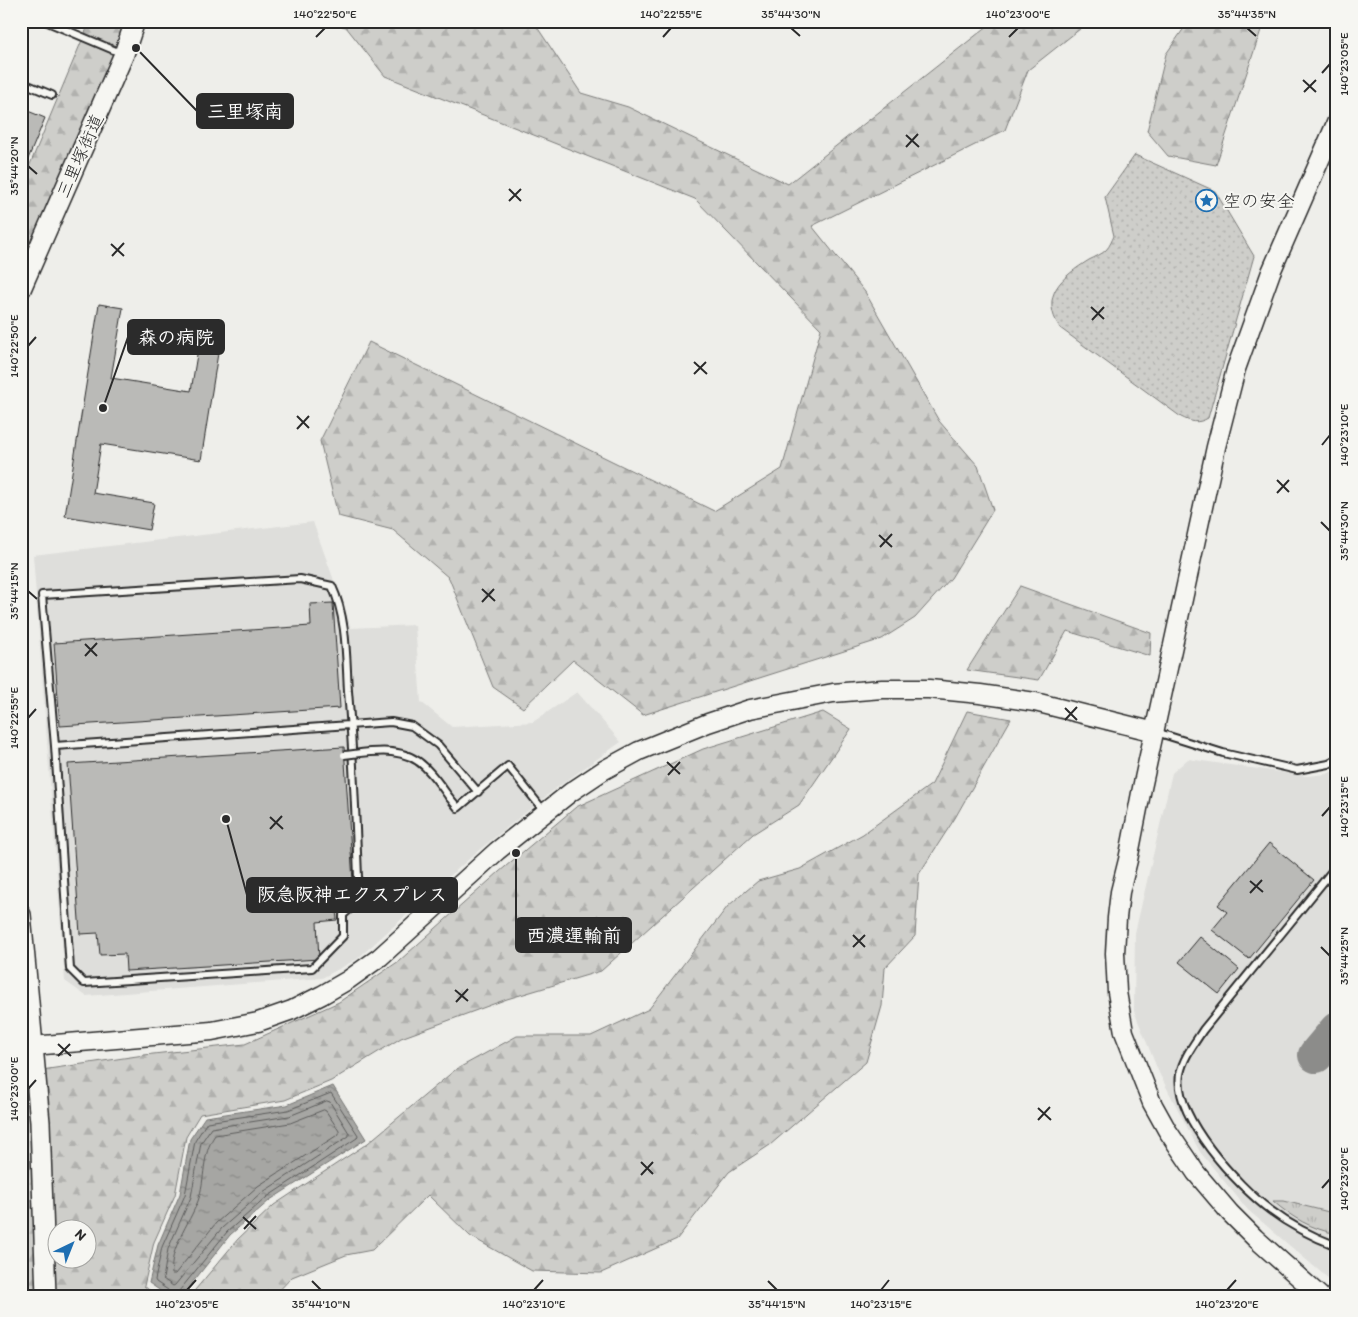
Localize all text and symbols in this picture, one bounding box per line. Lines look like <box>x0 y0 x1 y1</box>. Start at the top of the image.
text: 140°22'50"E <box>293 7 357 21</box>
text: 140°22'55"E <box>640 7 702 21</box>
text: 35°44'30"N <box>761 7 821 21</box>
text: 140°23'00"E <box>986 7 1051 21</box>
text: 35°44'35"N <box>1218 7 1276 21</box>
text: 140°23'05"E <box>1337 32 1351 96</box>
callout: 三里塚南 <box>197 94 293 128</box>
text: 三里塚南 <box>207 100 283 123</box>
street label: 三里塚街道 <box>52 110 108 202</box>
text: 35°44'20"N <box>7 136 21 196</box>
place icon: 空の安全 <box>1195 189 1219 213</box>
place label: 空の安全 <box>1223 190 1295 212</box>
text: 140°22'50"E <box>7 314 21 378</box>
callout: 森の病院 <box>128 320 224 354</box>
text: 森の病院 <box>138 326 214 349</box>
text: 140°23'10"E <box>1337 403 1351 466</box>
text: 35°44'30"N <box>1337 501 1351 561</box>
text: 35°44'15"N <box>7 562 21 620</box>
text: 140°22'55"E <box>7 687 21 749</box>
text: 140°23'15"E <box>1337 776 1351 838</box>
callout: 阪急阪神エクスプレス <box>247 878 457 912</box>
text: 阪急阪神エクスプレス <box>257 883 447 906</box>
callout: 西濃運輸前 <box>516 918 631 952</box>
text: 西濃運輸前 <box>526 924 622 947</box>
text: 35°44'25"N <box>1337 927 1351 985</box>
text: 140°23'00"E <box>7 1056 21 1121</box>
text: 140°23'20"E <box>1337 1147 1351 1211</box>
north arrow <box>48 1220 98 1270</box>
text: N <box>71 1225 90 1244</box>
text: 140°23'05"E <box>155 1297 219 1311</box>
text: 35°44'10"N <box>292 1297 350 1311</box>
text: 140°23'10"E <box>503 1297 566 1311</box>
text: 35°44'15"N <box>748 1297 806 1311</box>
text: 140°23'15"E <box>850 1297 912 1311</box>
text: 140°23'20"E <box>1195 1297 1259 1311</box>

